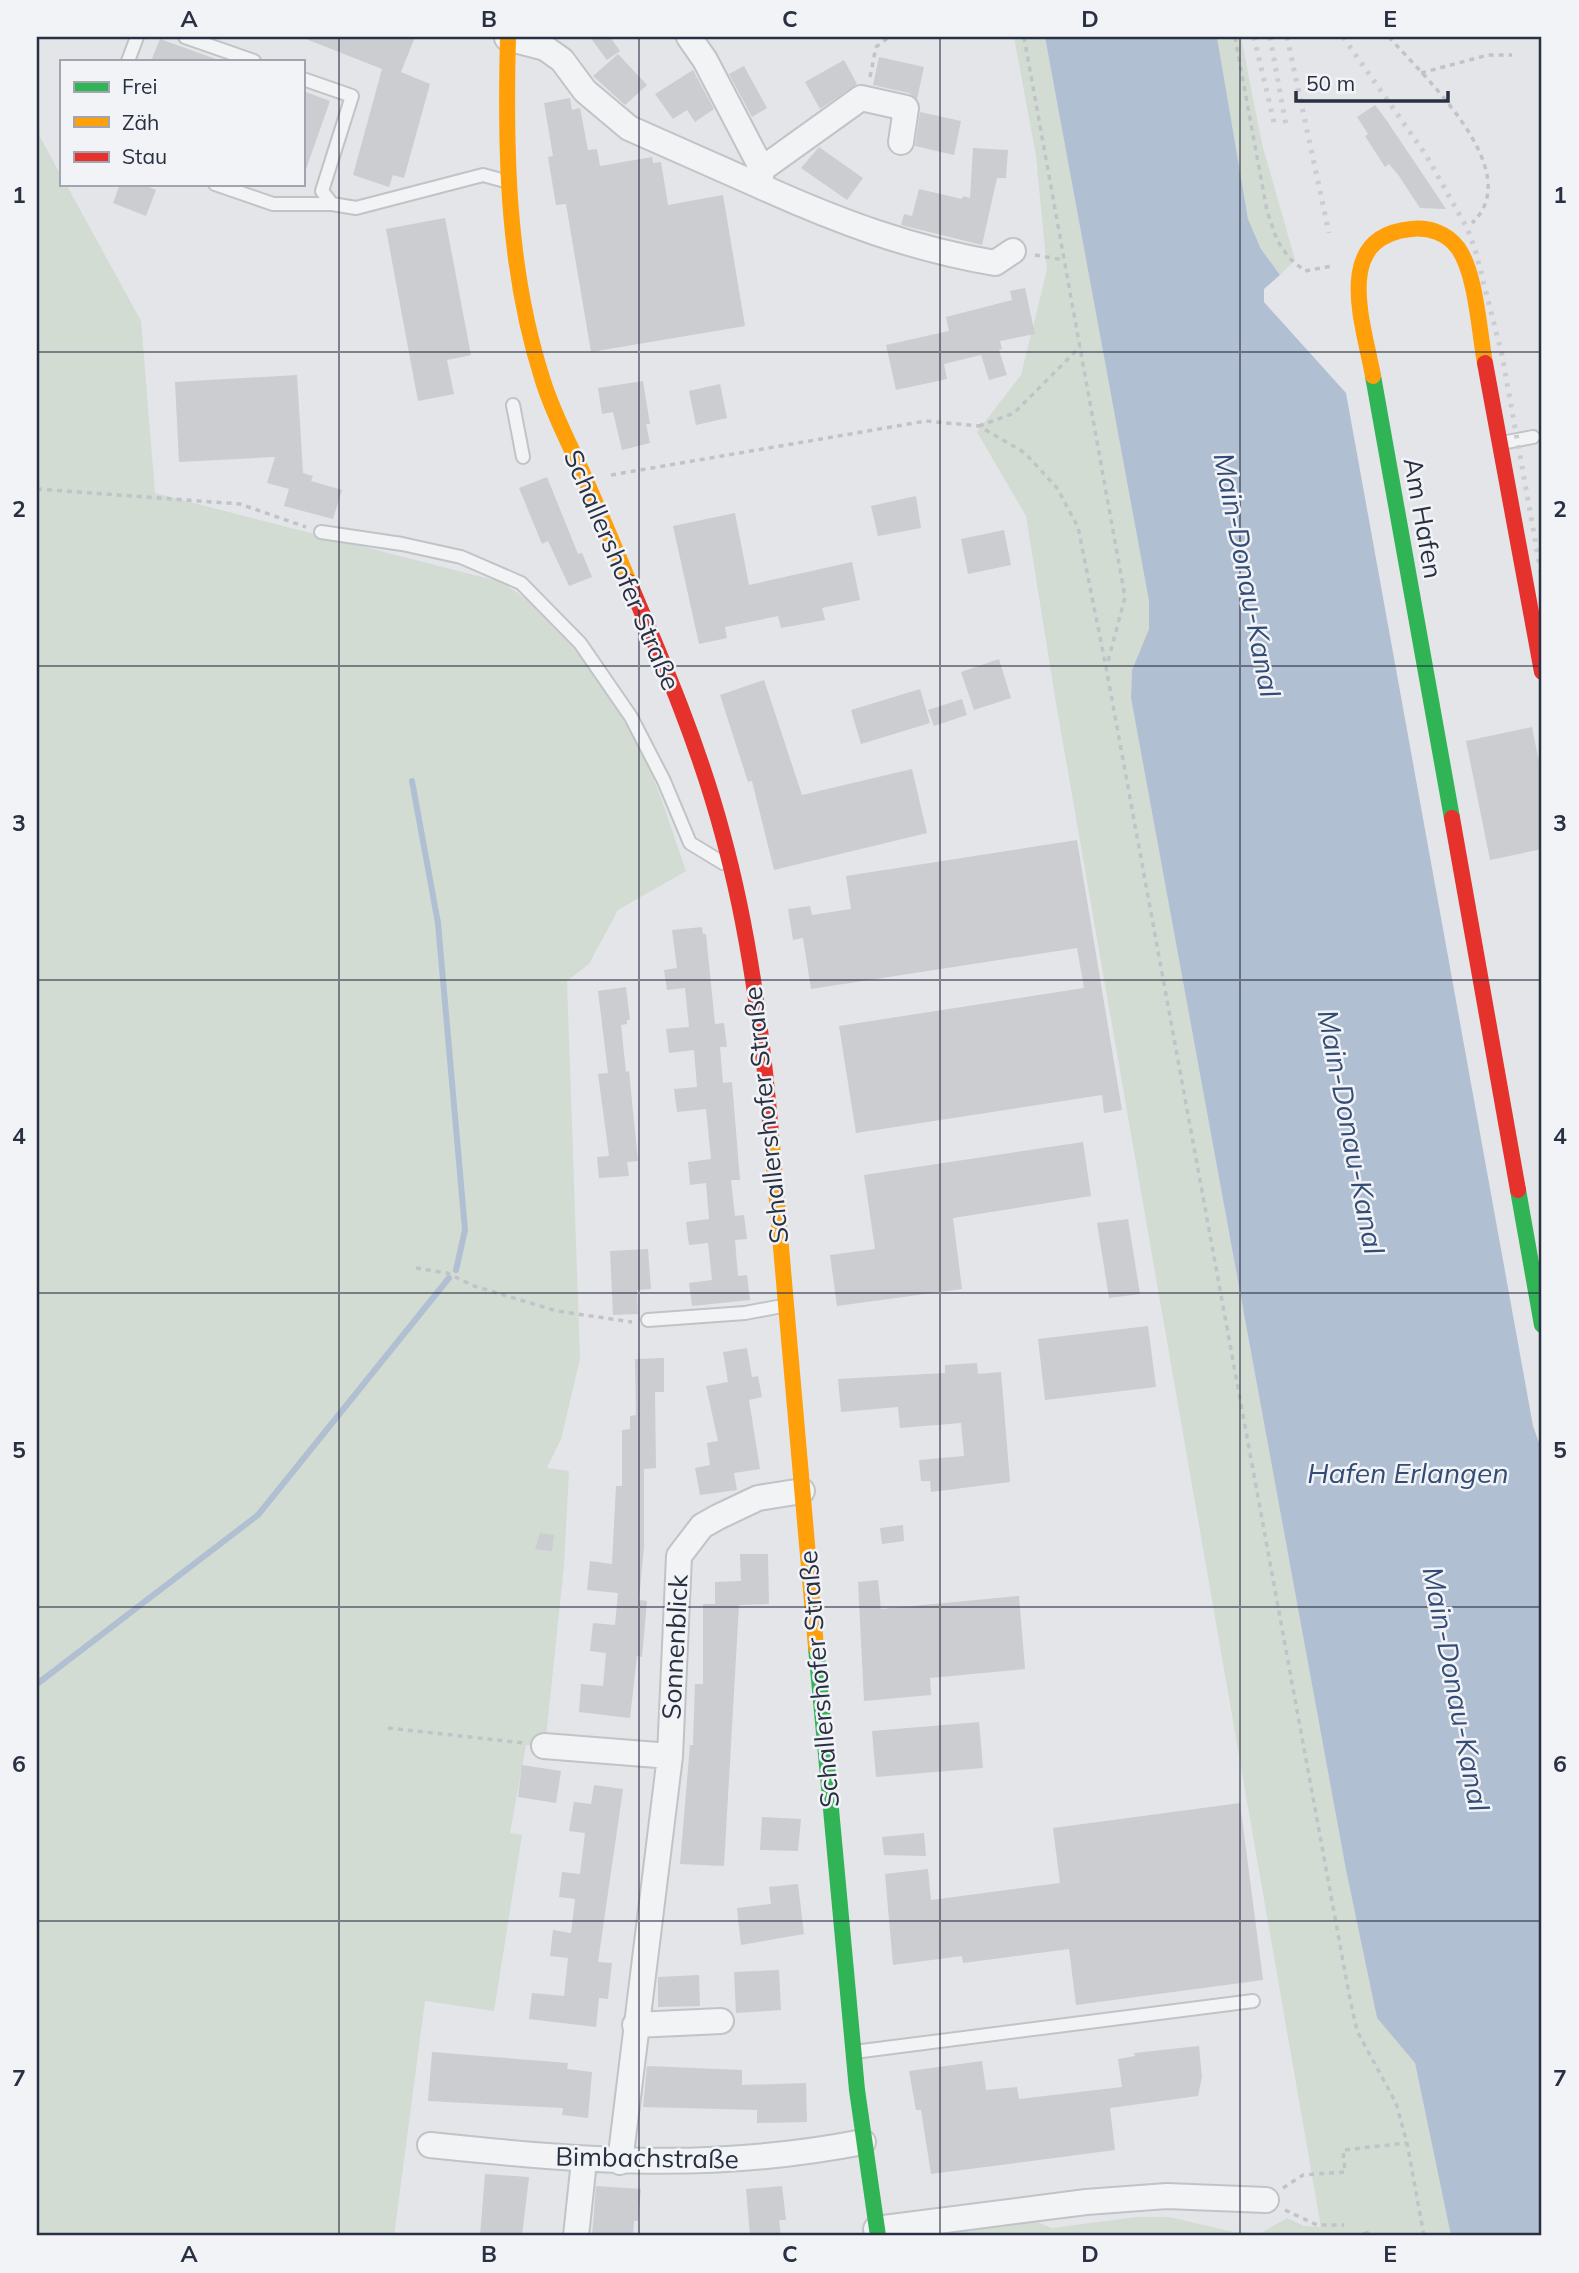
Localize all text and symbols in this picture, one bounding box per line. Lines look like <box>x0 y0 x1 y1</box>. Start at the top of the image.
text: A <box>180 4 198 33</box>
text: B <box>481 4 497 33</box>
text: C <box>782 4 798 33</box>
text: D <box>1081 4 1099 33</box>
text: E <box>1383 4 1397 33</box>
legend <box>60 60 304 186</box>
scale bar <box>1296 60 1448 104</box>
text: 50 m <box>1306 70 1355 96</box>
text: Frei <box>122 73 158 99</box>
text: Zäh <box>122 109 159 135</box>
text: Stau <box>122 143 167 169</box>
text: 1 <box>12 180 26 209</box>
text: 1 <box>1553 180 1567 209</box>
street label: Schallershofer Straße <box>557 445 688 695</box>
water label: Main-Donau-Kanal <box>1207 450 1288 701</box>
street label: Am Hafen <box>1397 455 1450 581</box>
text: 2 <box>12 494 26 523</box>
text: 2 <box>1553 494 1567 523</box>
text: 3 <box>12 808 26 837</box>
text: 3 <box>1553 808 1567 837</box>
street label: Schallershofer Straße <box>736 985 795 1245</box>
water label: Main-Donau-Kanal <box>1311 1007 1392 1258</box>
text: 4 <box>12 1121 26 1150</box>
text: 4 <box>1553 1121 1567 1150</box>
text: 5 <box>12 1435 26 1464</box>
text: 5 <box>1553 1435 1567 1464</box>
water label: Hafen Erlangen <box>1307 1455 1509 1490</box>
street label: Schallershofer Straße <box>791 1549 846 1809</box>
water label: Main-Donau-Kanal <box>1416 1564 1497 1815</box>
street label: Sonnenblick <box>654 1573 695 1720</box>
text: 6 <box>12 1749 26 1778</box>
text: 6 <box>1553 1749 1567 1778</box>
text: 7 <box>12 2063 26 2092</box>
text: 7 <box>1553 2063 1567 2092</box>
street label: Bimbachstraße <box>555 2139 739 2176</box>
text: A <box>180 2239 198 2268</box>
text: B <box>481 2239 497 2268</box>
text: C <box>782 2239 798 2268</box>
text: D <box>1081 2239 1099 2268</box>
text: E <box>1383 2239 1397 2268</box>

